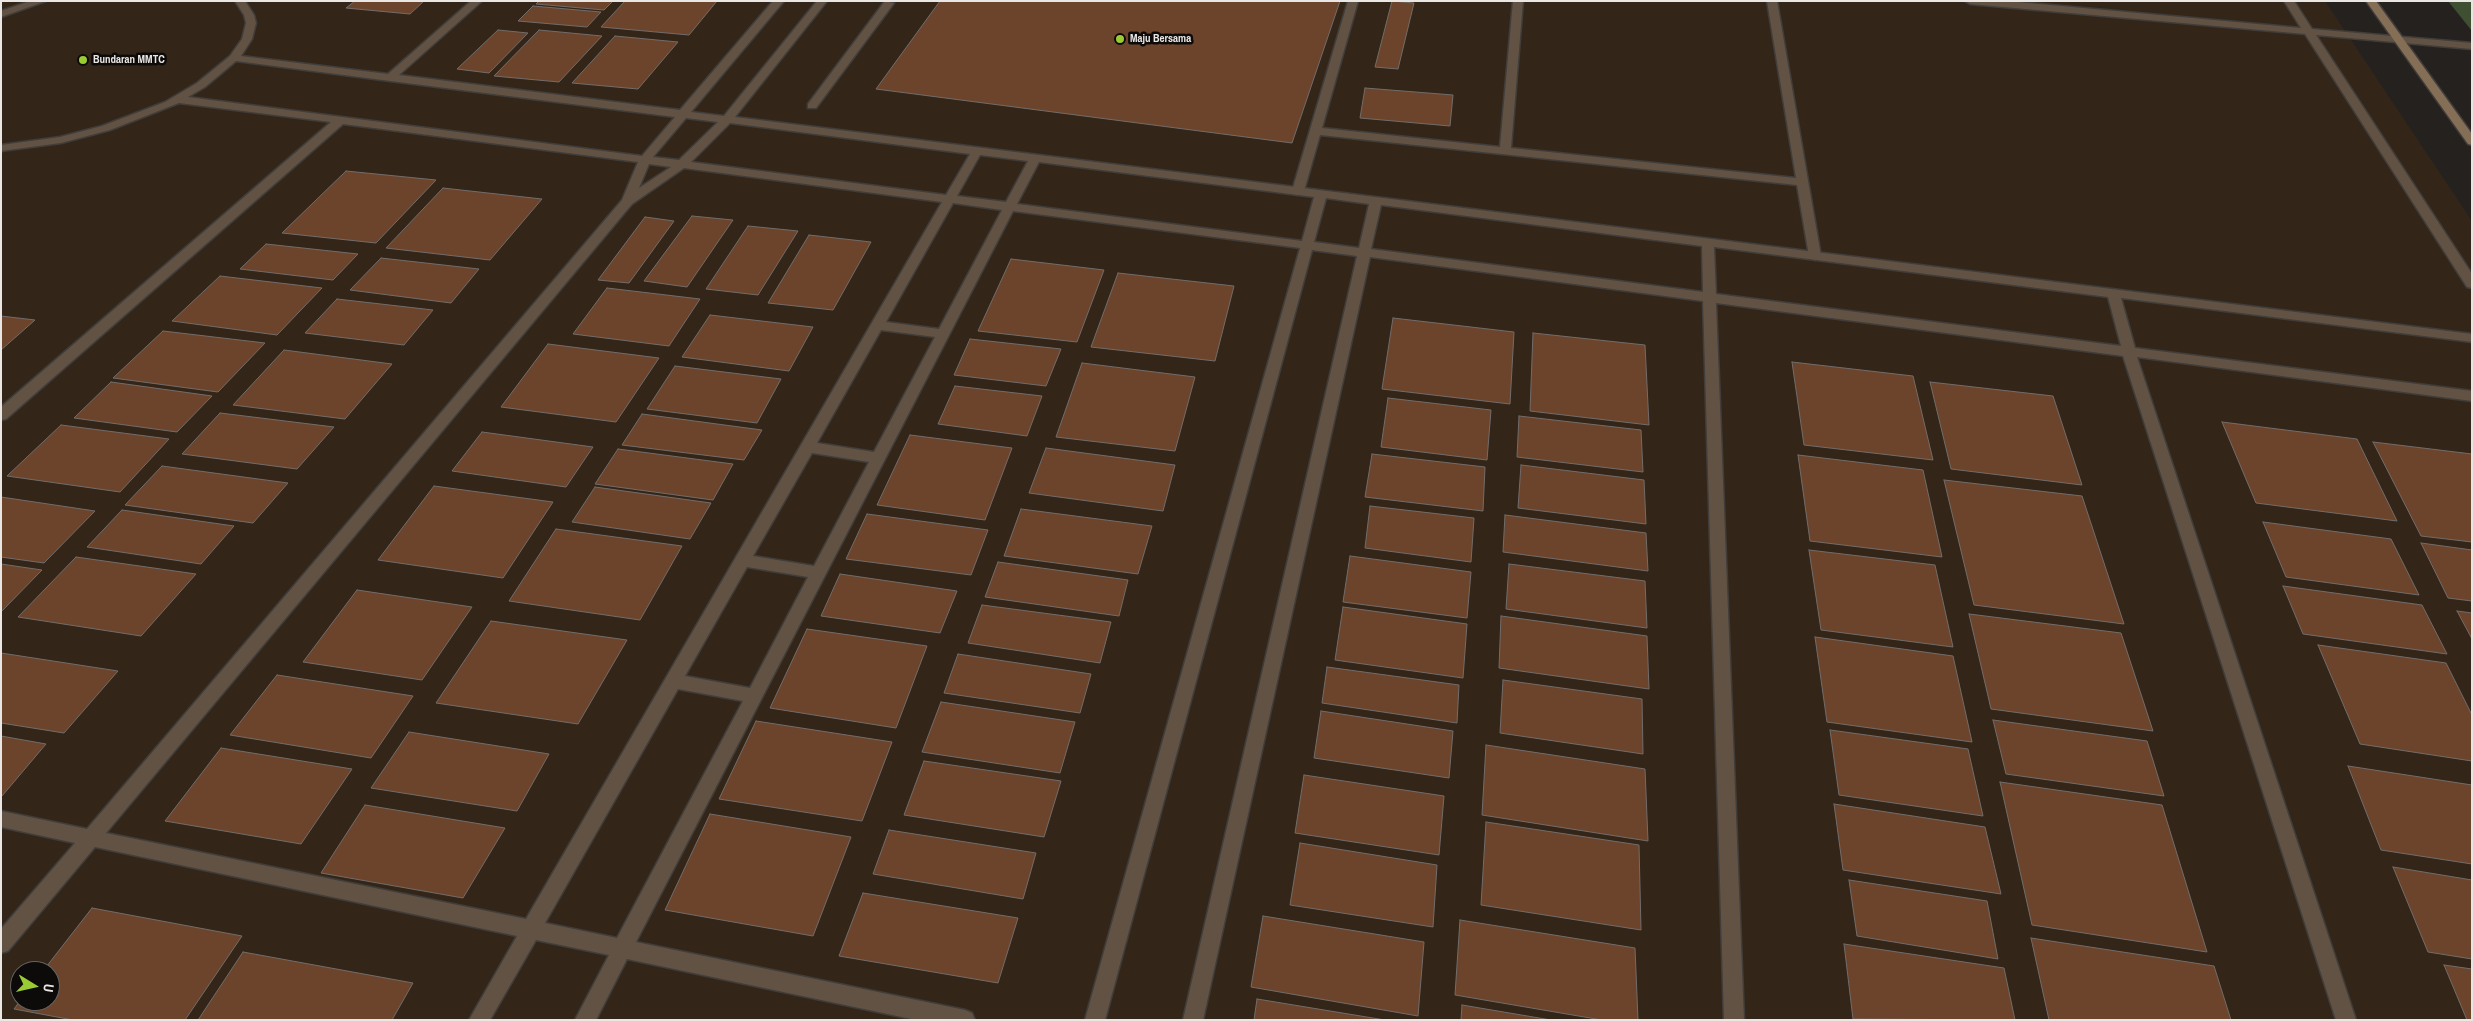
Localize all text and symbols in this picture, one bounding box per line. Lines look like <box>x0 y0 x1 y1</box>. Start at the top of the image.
place label: Maju Bersama <box>1130 32 1191 46</box>
marker: Maju Bersama <box>1114 33 1126 45</box>
place label: Bundaran MMTC <box>93 53 165 67</box>
marker: Bundaran MMTC <box>77 54 89 66</box>
north arrow <box>10 961 60 1011</box>
text: U <box>39 983 58 994</box>

